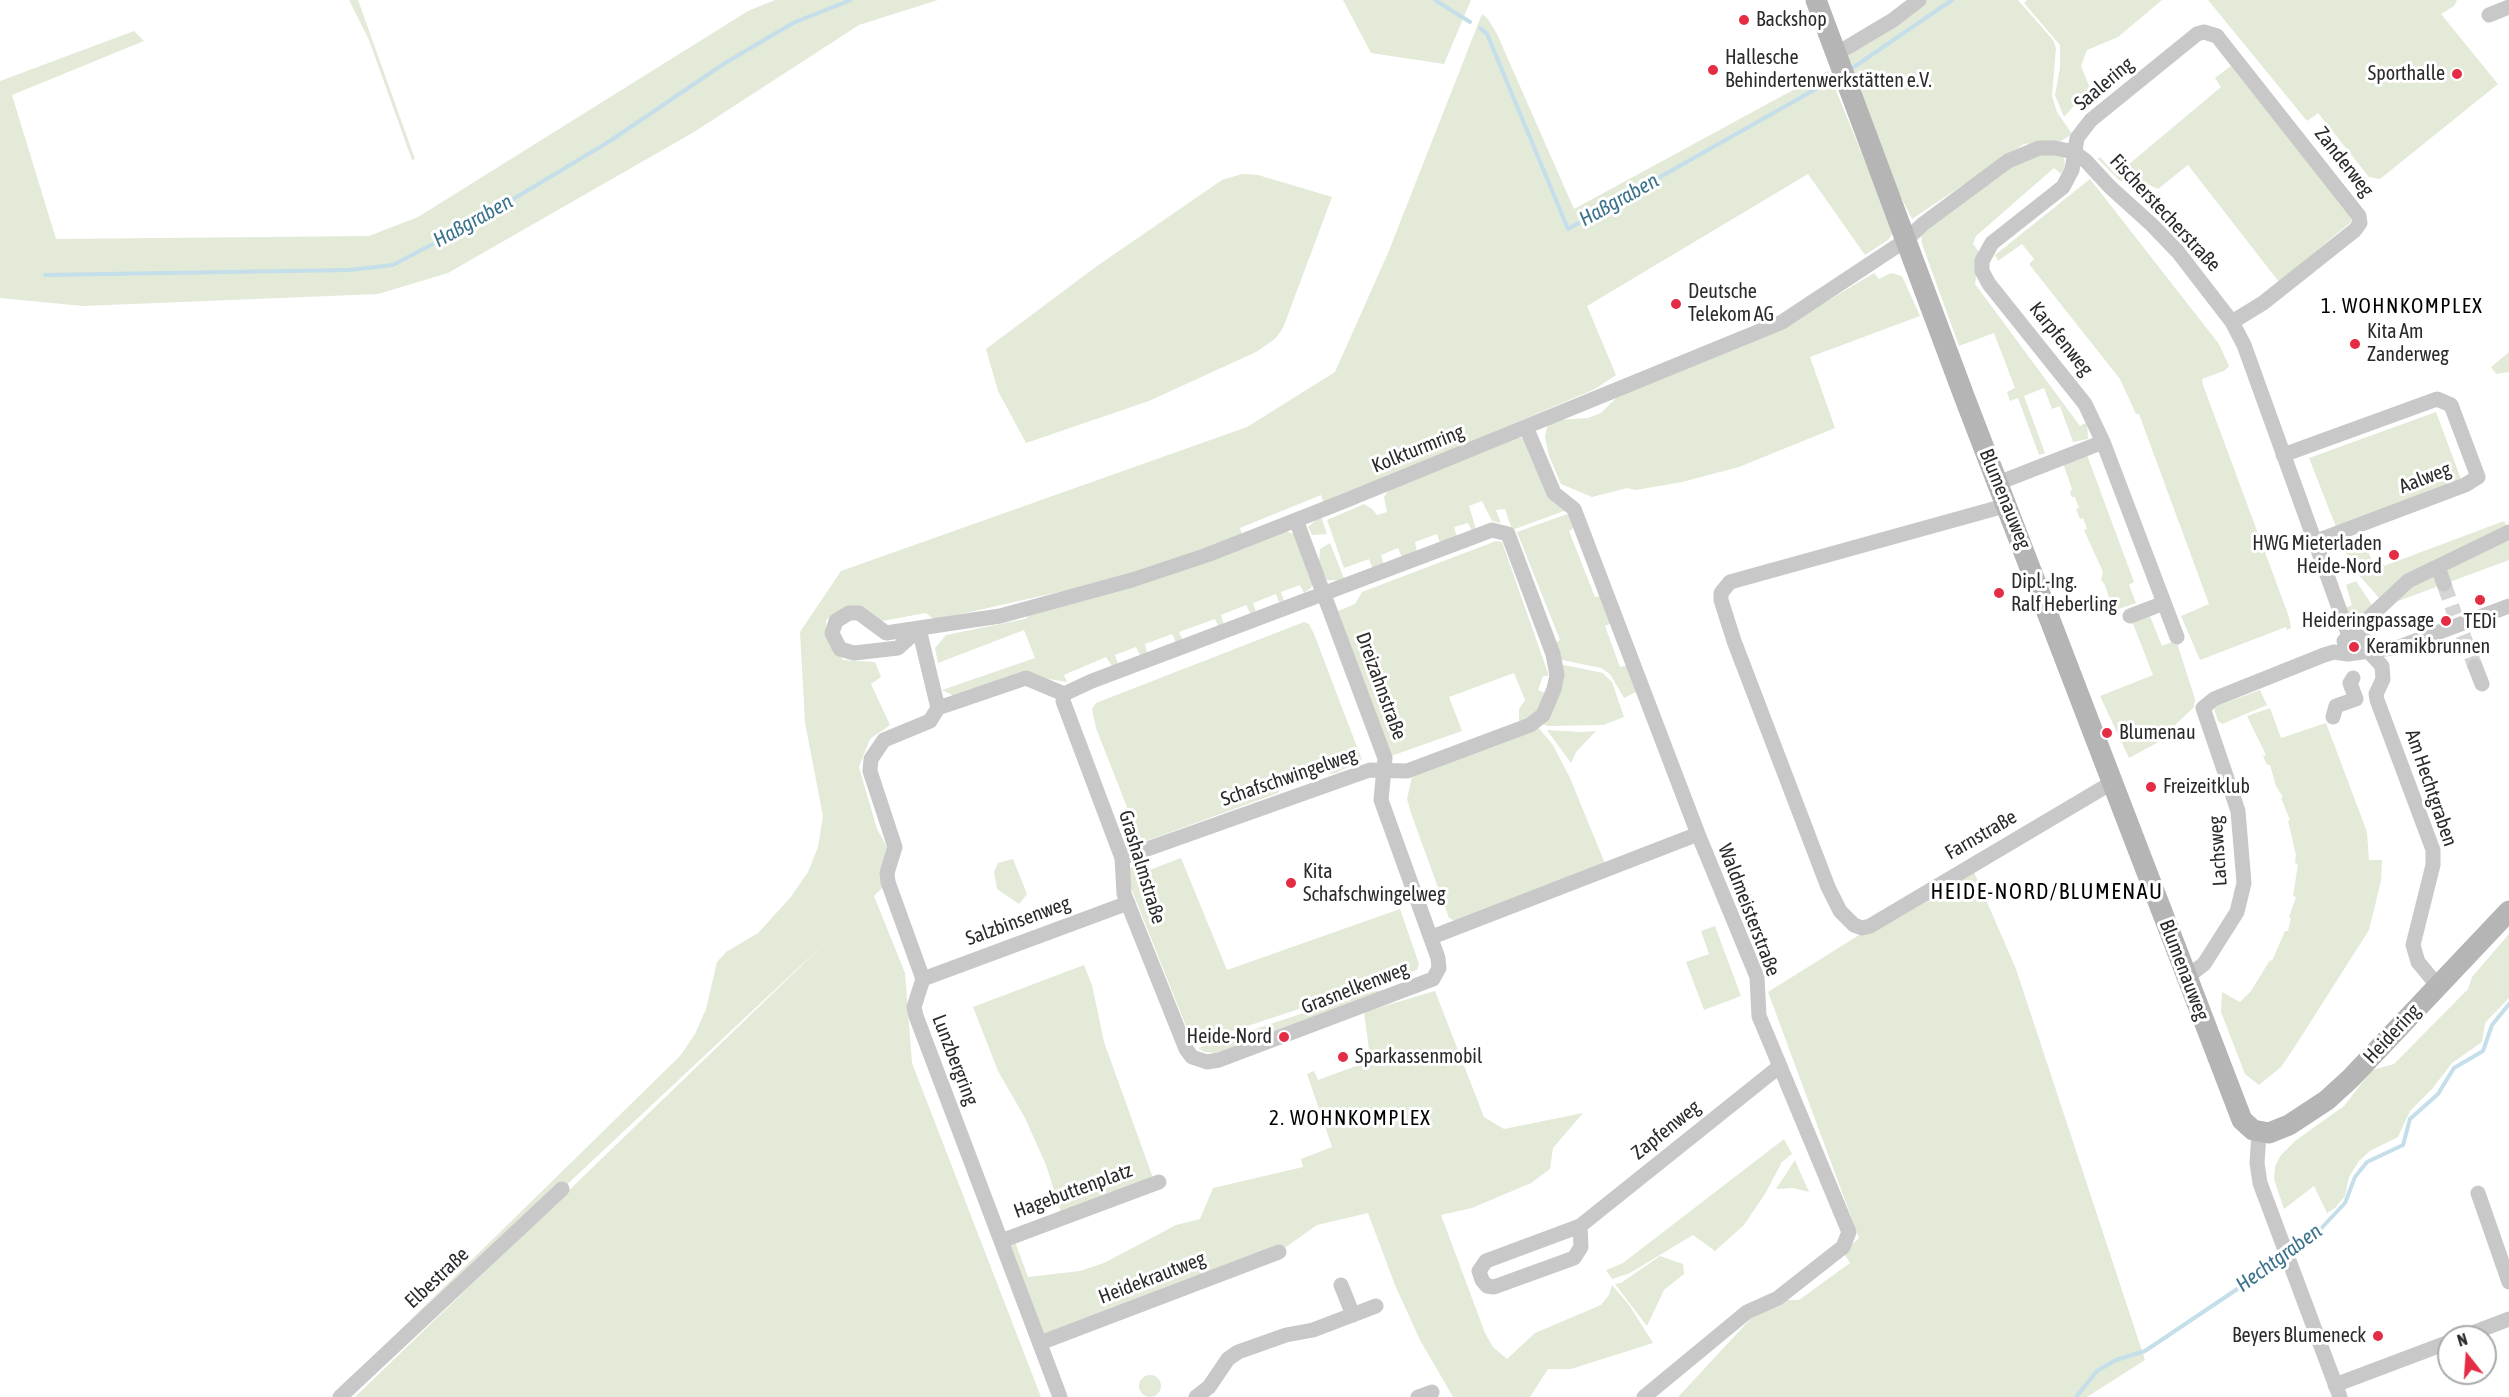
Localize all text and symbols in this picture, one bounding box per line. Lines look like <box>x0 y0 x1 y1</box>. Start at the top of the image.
place label: Backshop <box>1756 8 1827 32</box>
marker: Backshop <box>1737 13 1751 27</box>
place label: Hallesche Behindertenwerkstätten e.V. <box>1725 46 1932 93</box>
street label: Saalering <box>2069 52 2139 116</box>
place label: Sporthalle <box>2368 62 2445 86</box>
marker: Hallesche Behindertenwerkstätten e.V. <box>1706 63 1720 77</box>
marker: Sporthalle <box>2450 67 2464 81</box>
street label: Zanderweg <box>2309 122 2379 202</box>
street label: Fischerstecherstraße <box>2105 149 2225 277</box>
water label: Haßgraben <box>1575 168 1663 232</box>
water label: Haßgraben <box>429 189 517 253</box>
place label: Deutsche Telekom AG <box>1688 280 1774 327</box>
district label: 1. WOHNKOMPLEX <box>2321 293 2483 319</box>
marker: Deutsche Telekom AG <box>1669 297 1683 311</box>
street label: Karpfenweg <box>2024 297 2098 381</box>
place label: Kita Am Zanderweg <box>2367 320 2449 367</box>
marker: Kita Am Zanderweg <box>2348 337 2362 351</box>
street label: Kolkturmring <box>1368 420 1468 478</box>
street label: Blumenauweg <box>1974 445 2036 553</box>
street label: Aalweg <box>2396 457 2454 499</box>
place label: HWG Mieterladen Heide-Nord <box>2252 532 2382 579</box>
marker: HWG Mieterladen Heide-Nord <box>2387 548 2401 562</box>
place label: Dipl.-Ing. Ralf Heberling <box>2011 570 2117 617</box>
marker: Dipl.-Ing. Ralf Heberling <box>1992 586 2006 600</box>
marker: TEDi <box>2473 593 2487 607</box>
place label: Heideringpassage <box>2302 609 2434 633</box>
place label: TEDi <box>2463 610 2497 634</box>
marker: Heideringpassage <box>2439 614 2453 628</box>
street label: Dreizahnstraße <box>1350 629 1412 743</box>
place label: Keramikbrunnen <box>2366 635 2490 659</box>
marker: Keramikbrunnen <box>2347 640 2361 654</box>
place label: Blumenau <box>2119 721 2196 745</box>
marker: Blumenau <box>2100 726 2114 740</box>
street label: Am Hechtgraben <box>2400 726 2462 850</box>
street label: Schafschwingelweg <box>1218 742 1360 812</box>
place label: Freizeitklub <box>2163 775 2250 799</box>
marker: Freizeitklub <box>2144 780 2158 794</box>
street label: Farnstraße <box>1941 805 2021 865</box>
street label: Grashalmstraße <box>1113 807 1171 927</box>
street label: Lachsweg <box>2204 815 2232 887</box>
street label: Waldmeisterstraße <box>1713 841 1785 979</box>
place label: Kita Schafschwingelweg <box>1303 860 1446 907</box>
marker: Kita Schafschwingelweg <box>1284 876 1298 890</box>
district label: HEIDE-NORD/BLUMENAU <box>1931 879 2163 905</box>
street label: Salzbinsenweg <box>963 891 1073 951</box>
street label: Blumenauweg <box>2154 916 2214 1024</box>
street label: Grasnelkenweg <box>1298 957 1412 1019</box>
street label: Heidering <box>2358 999 2426 1069</box>
street label: Lunzbergring <box>927 1011 983 1109</box>
place label: Heide-Nord <box>1187 1025 1272 1049</box>
marker: Heide-Nord <box>1277 1030 1291 1044</box>
place label: Sparkassenmobil <box>1355 1045 1482 1069</box>
marker: Sparkassenmobil <box>1336 1050 1350 1064</box>
street label: Zapfenweg <box>1627 1095 1705 1165</box>
district label: 2. WOHNKOMPLEX <box>1269 1105 1431 1131</box>
street label: Hagebuttenplatz <box>1010 1158 1136 1224</box>
water label: Hechtgraben <box>2231 1218 2327 1298</box>
street label: Elbestraße <box>400 1242 474 1314</box>
street label: Heidekrautweg <box>1095 1247 1209 1309</box>
place label: Beyers Blumeneck <box>2232 1324 2366 1348</box>
north arrow <box>2437 1325 2497 1385</box>
marker: Beyers Blumeneck <box>2371 1329 2385 1343</box>
text: N <box>2455 1330 2469 1350</box>

